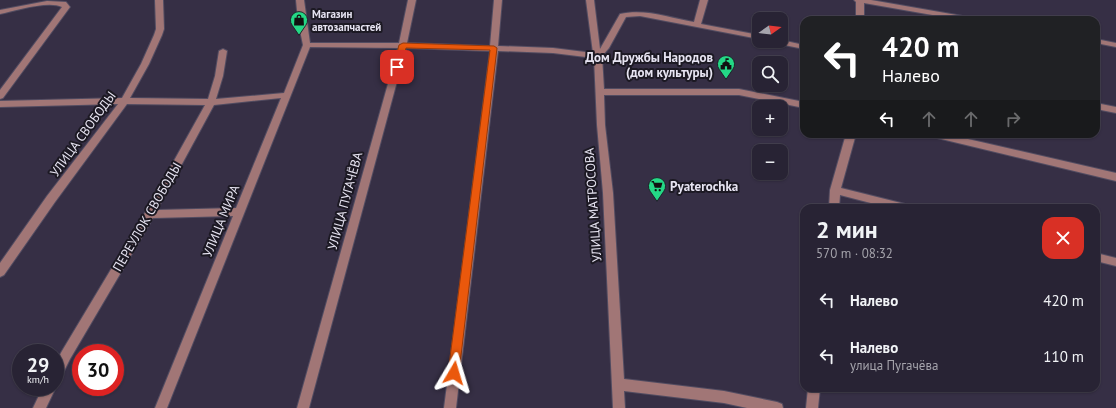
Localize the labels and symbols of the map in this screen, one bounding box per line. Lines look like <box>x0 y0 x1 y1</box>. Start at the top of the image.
place label: Магазин автозапчастей <box>312 7 381 34</box>
shop icon: Магазин автозапчастей <box>289 10 309 35</box>
north arrow <box>752 12 788 48</box>
place label: Дом Дружбы Народов (дом культуры) <box>585 49 713 81</box>
pin <box>380 50 414 84</box>
public building icon: Дом Дружбы Народов (дом культуры) <box>716 54 736 79</box>
street label: УЛИЦА СВОБОДЫ <box>46 88 120 180</box>
street label: УЛИЦА МАТРОСОВА <box>580 147 605 263</box>
street label: УЛИЦА ПУГАЧЁВА <box>324 150 366 252</box>
street label: ПЕРЕУЛОК СВОБОДЫ <box>109 159 185 275</box>
supermarket icon: Pyaterochka <box>647 176 667 201</box>
place label: Pyaterochka <box>670 178 738 195</box>
street label: УЛИЦА МИРА <box>199 182 243 260</box>
speed limit sign: 30 <box>72 344 124 396</box>
position arrow <box>433 352 475 394</box>

